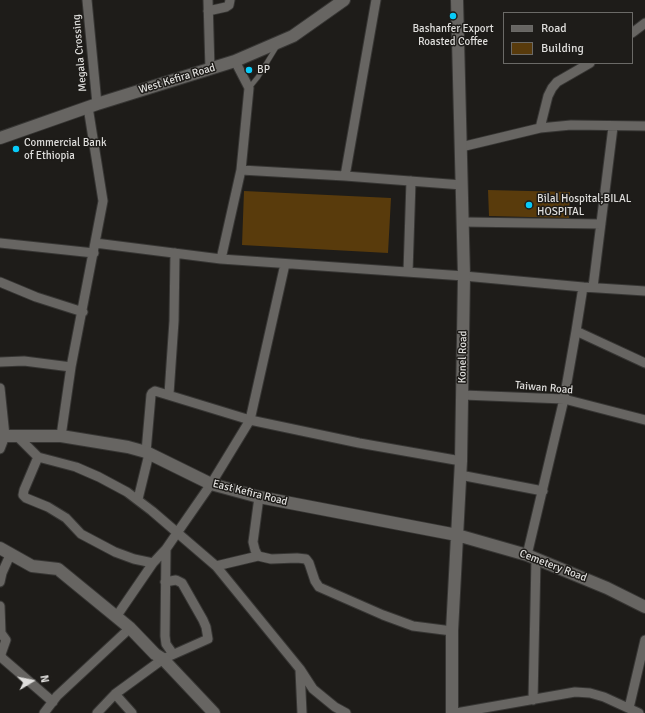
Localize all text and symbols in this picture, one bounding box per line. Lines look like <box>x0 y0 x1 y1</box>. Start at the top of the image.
marker: Bashanfer Export Roasted Coffee <box>448 11 458 21</box>
legend <box>503 12 633 64</box>
street label: Megala Crossing <box>70 14 90 92</box>
text: Road <box>541 21 567 36</box>
place label: Bashanfer Export Roasted Coffee <box>412 22 494 48</box>
text: Building <box>541 41 584 56</box>
street label: West Kefira Road <box>137 61 217 97</box>
place label: BP <box>257 63 270 77</box>
marker: BP <box>244 65 254 75</box>
place label: Commercial Bank of Ethiopia <box>24 136 106 162</box>
marker: Commercial Bank of Ethiopia <box>11 144 21 154</box>
place label: Bilal Hospital;BILAL HOSPITAL <box>537 192 631 218</box>
marker: Bilal Hospital;BILAL HOSPITAL <box>524 200 534 210</box>
street label: Konel Road <box>456 330 470 384</box>
street label: Taiwan Road <box>514 379 574 397</box>
street label: East Kefira Road <box>211 477 289 509</box>
street label: Cemetery Road <box>517 547 589 585</box>
north arrow <box>12 661 52 701</box>
text: N <box>37 674 51 684</box>

